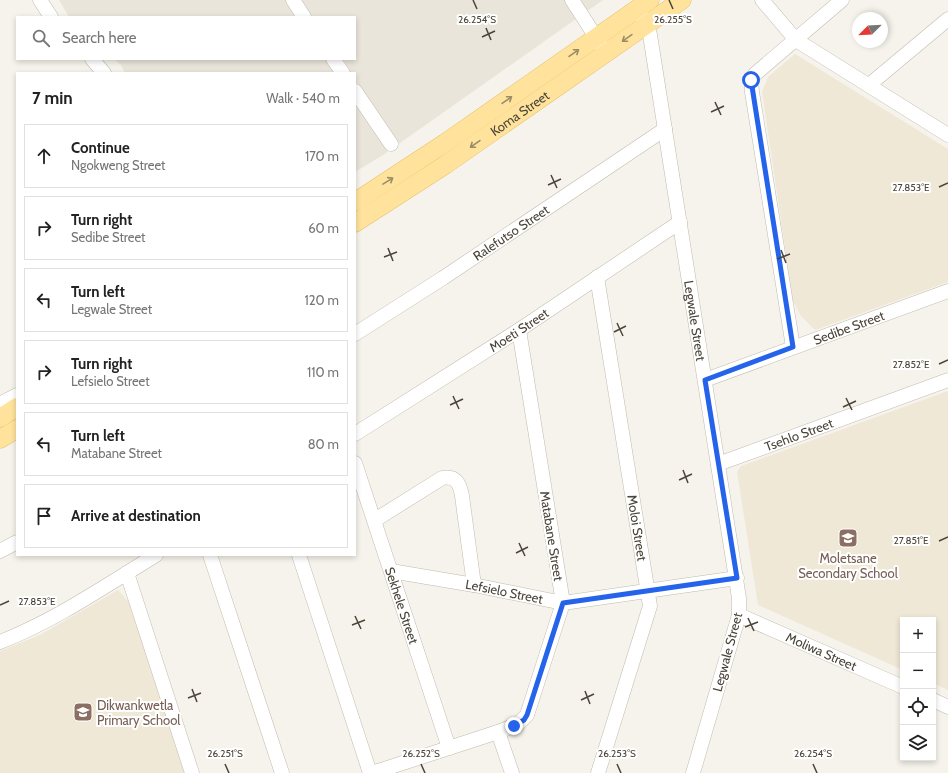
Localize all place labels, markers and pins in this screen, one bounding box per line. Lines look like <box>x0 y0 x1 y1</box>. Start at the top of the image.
school or university icon: Moletsane Secondary School <box>837 527 859 549</box>
place label: Moletsane Secondary School <box>798 550 898 581</box>
place label: Dikwankwetla Primary School <box>97 697 180 728</box>
school or university icon: Dikwankwetla Primary School <box>72 701 94 723</box>

